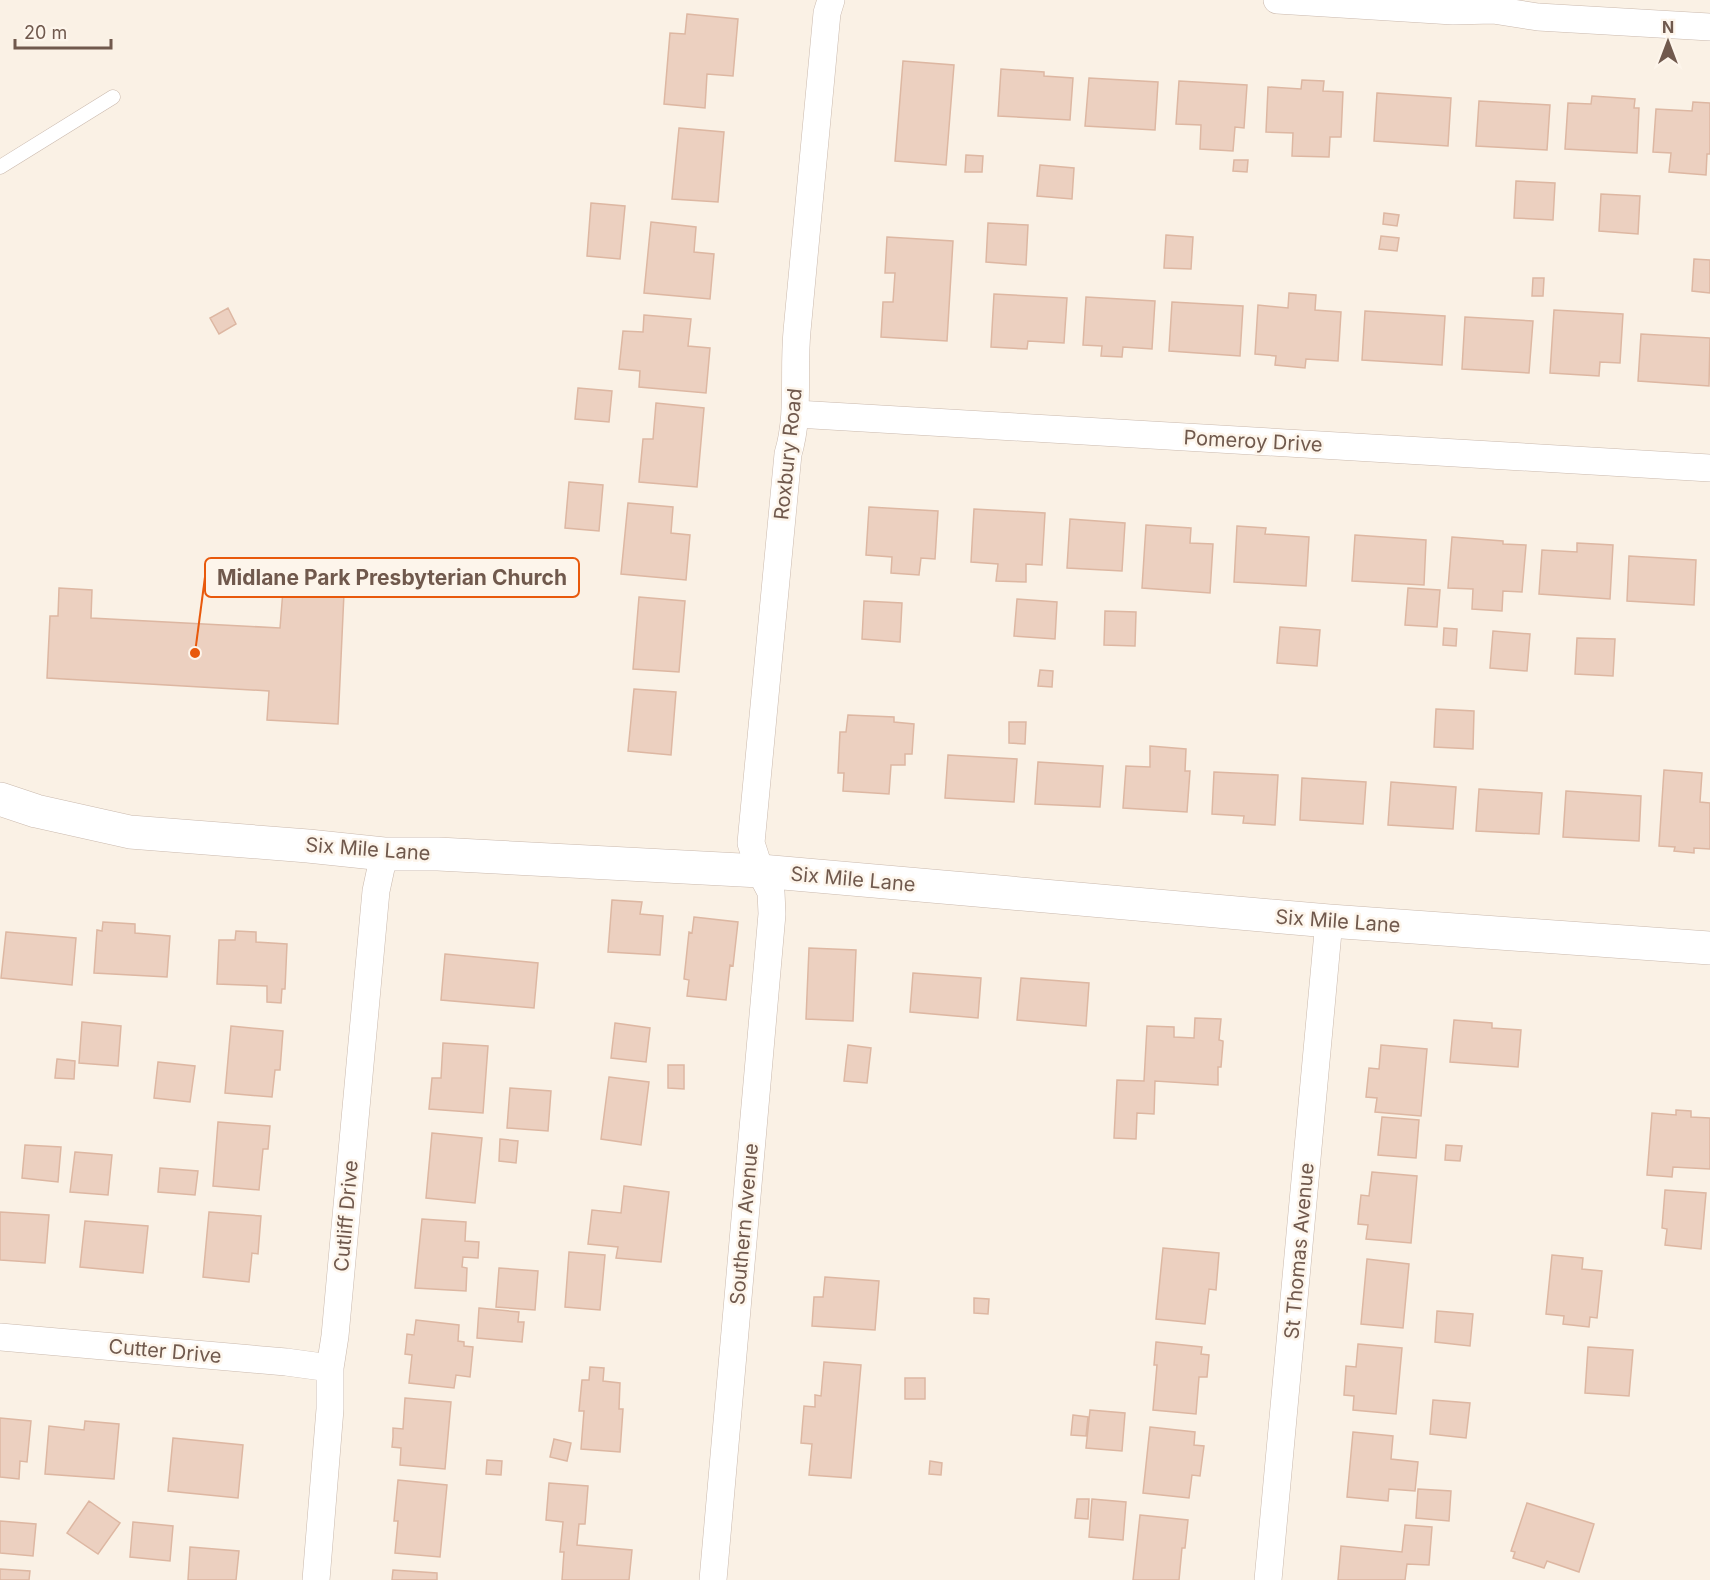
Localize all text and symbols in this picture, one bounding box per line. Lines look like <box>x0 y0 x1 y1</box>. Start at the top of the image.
scale bar <box>15 12 111 50</box>
north arrow <box>1638 12 1698 72</box>
text: N <box>1662 17 1674 37</box>
text: 20 m <box>24 22 67 43</box>
street label: Roxbury Road <box>769 387 807 521</box>
street label: Pomeroy Drive <box>1183 425 1323 457</box>
callout: Midlane Park Presbyterian Church <box>205 558 579 597</box>
text: Midlane Park Presbyterian Church <box>217 565 567 590</box>
street label: Six Mile Lane <box>305 833 431 865</box>
street label: Six Mile Lane <box>790 862 916 896</box>
street label: Six Mile Lane <box>1275 905 1401 937</box>
street label: Southern Avenue <box>725 1142 763 1306</box>
street label: Cutliff Drive <box>329 1159 363 1273</box>
street label: St Thomas Avenue <box>1279 1162 1319 1340</box>
street label: Cutter Drive <box>108 1334 222 1368</box>

